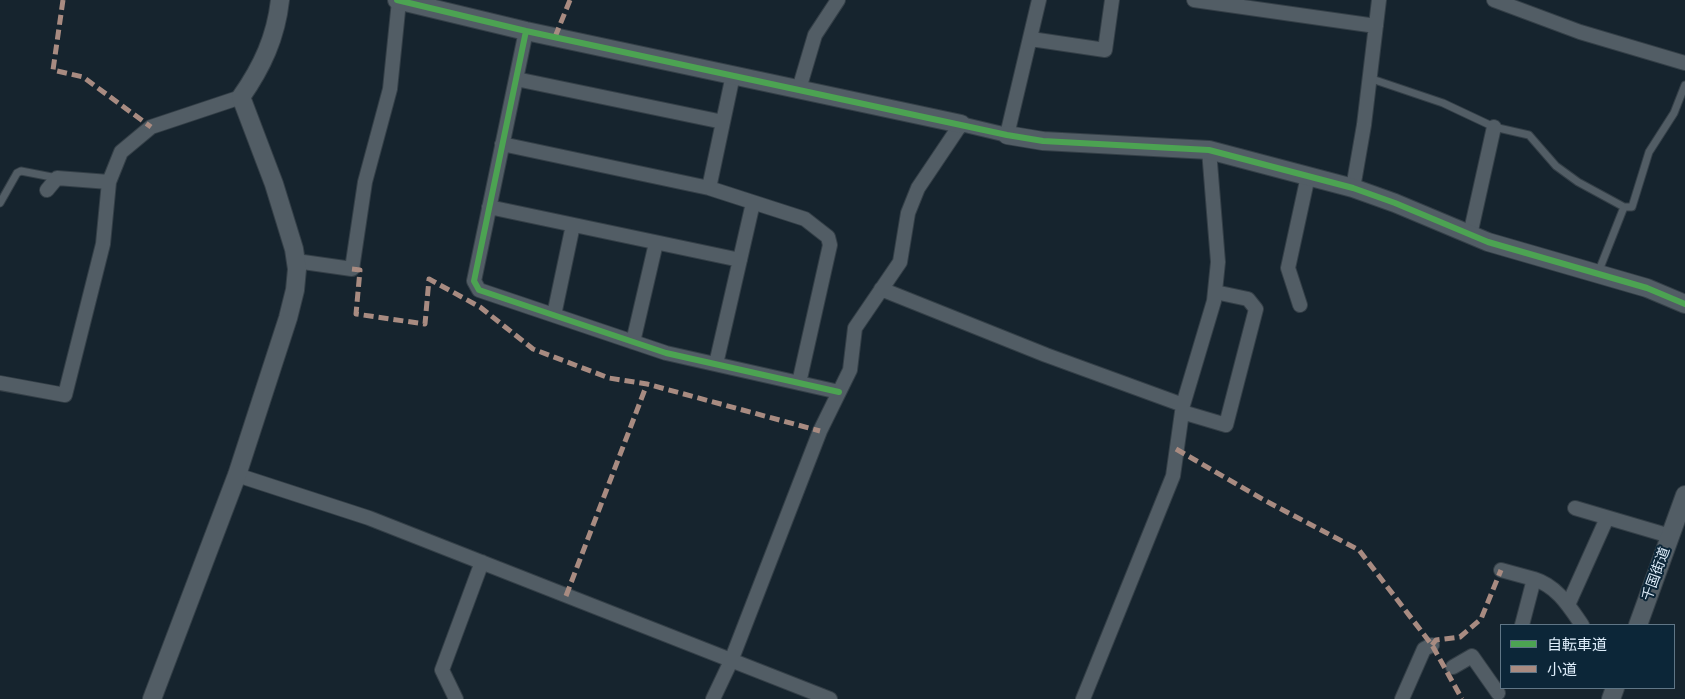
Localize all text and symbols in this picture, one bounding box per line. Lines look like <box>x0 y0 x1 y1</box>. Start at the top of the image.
street label: 千国街道 <box>1639 545 1673 603</box>
legend <box>1500 624 1675 689</box>
text: 自転車道 <box>1547 636 1607 653</box>
text: 小道 <box>1547 661 1577 678</box>

